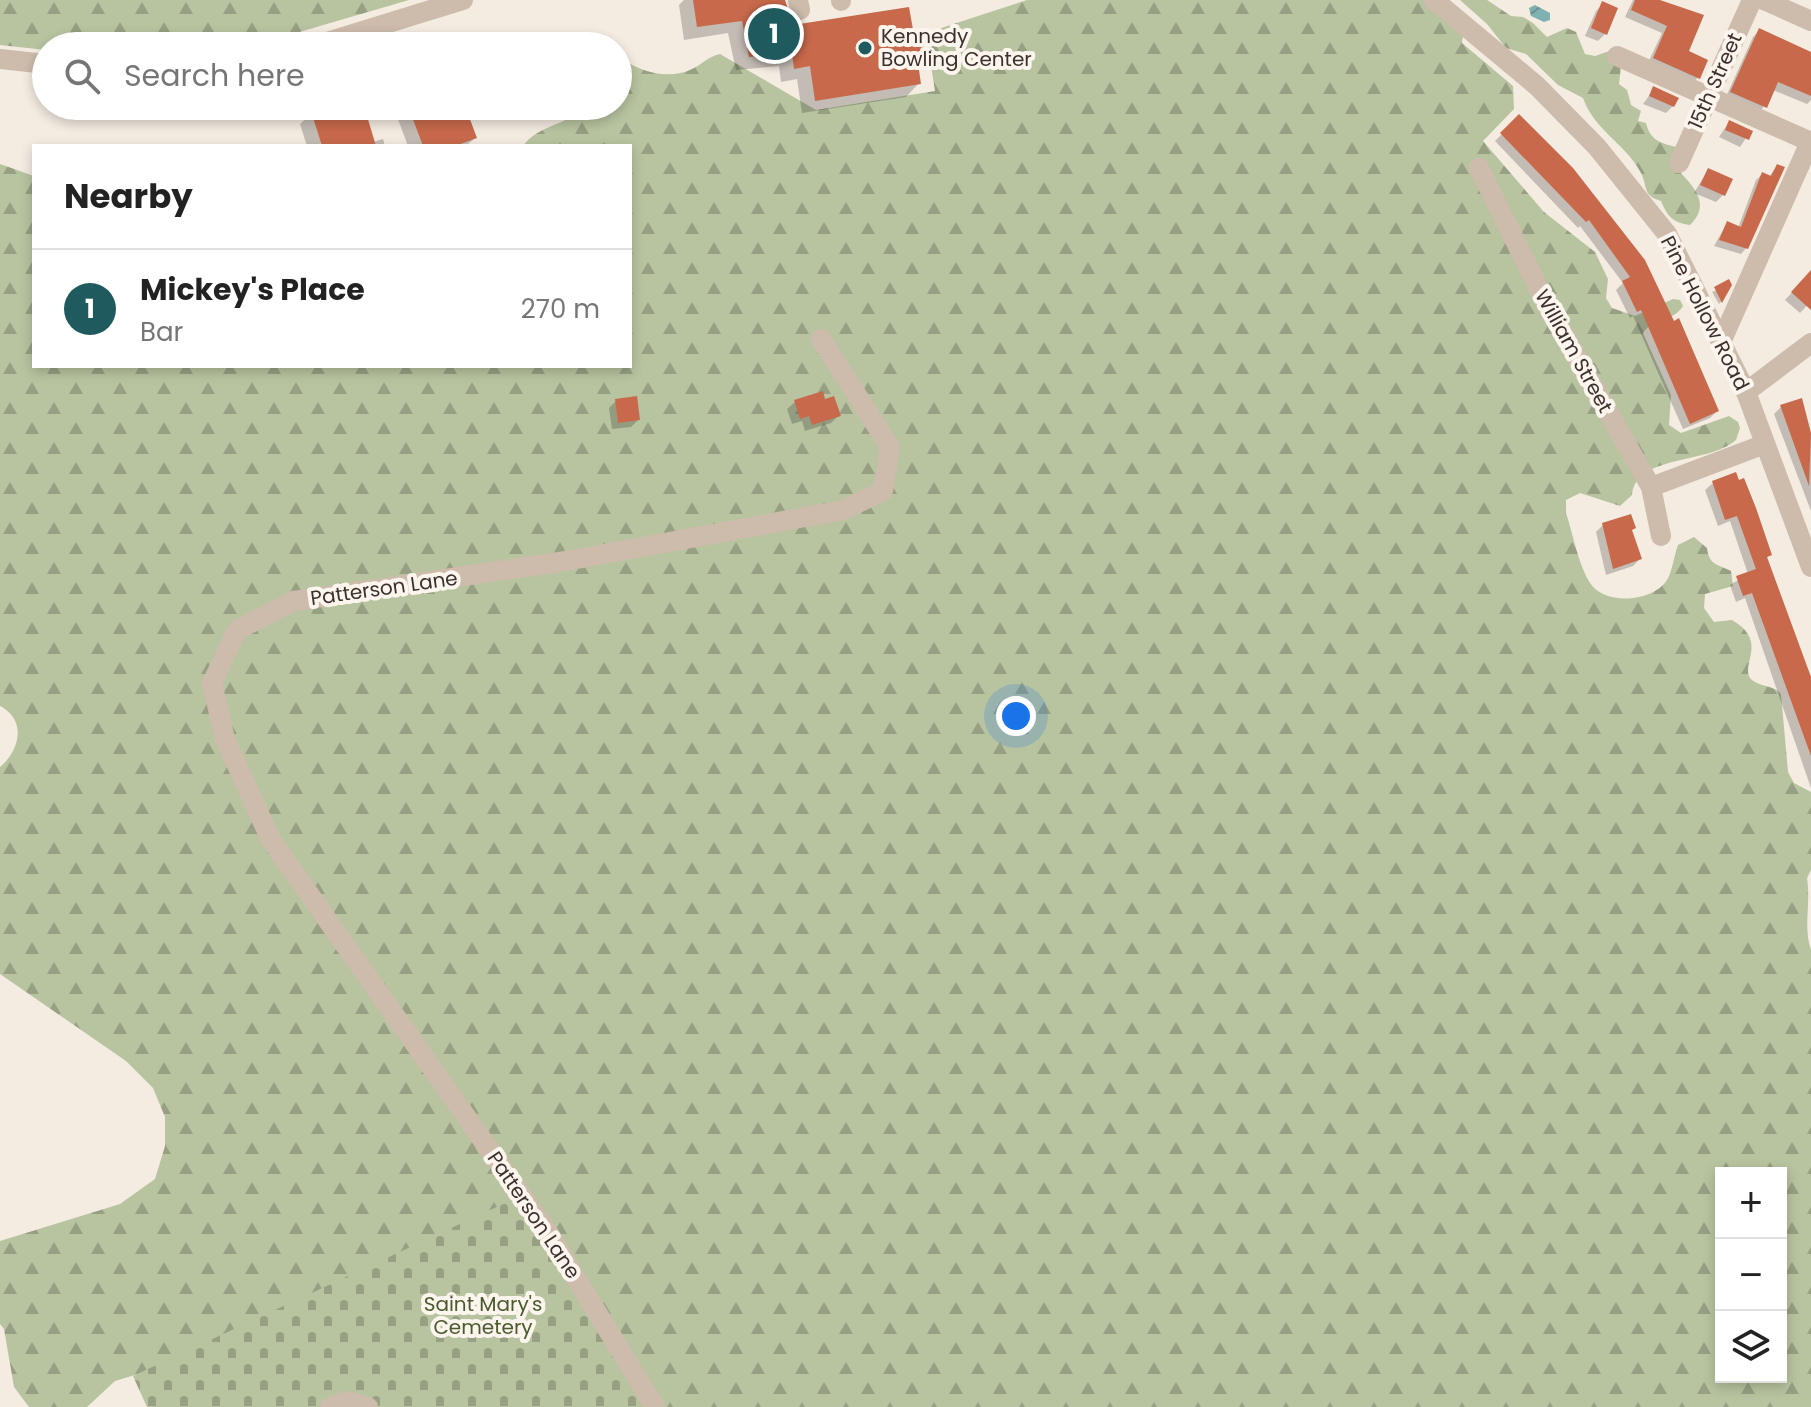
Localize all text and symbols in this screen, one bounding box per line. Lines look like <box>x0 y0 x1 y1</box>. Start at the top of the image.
pin: 1 <box>748 4 800 64</box>
place label: Kennedy Bowling Center <box>881 22 1032 73</box>
street label: 15th Street <box>1681 28 1749 134</box>
search box <box>32 32 632 120</box>
marker: Kennedy Bowling Center <box>856 39 874 57</box>
icon: search <box>60 54 104 98</box>
text: Search here <box>124 54 305 97</box>
text: Nearby <box>64 172 193 220</box>
street label: Pine Hollow Road <box>1654 231 1756 395</box>
text: Mickey's Place <box>140 268 365 311</box>
street label: William Street <box>1528 284 1620 418</box>
text: 1 <box>85 291 95 327</box>
text: 270 m <box>521 291 600 327</box>
text: Bar <box>140 314 183 350</box>
street label: Patterson Lane <box>309 564 459 612</box>
your location <box>996 696 1036 736</box>
street label: Patterson Lane <box>481 1146 587 1284</box>
map controls <box>1715 1167 1787 1383</box>
button: + <box>1715 1167 1787 1239</box>
button: − <box>1715 1239 1787 1311</box>
park label: Saint Mary's Cemetery <box>424 1290 542 1341</box>
button: layers <box>1715 1311 1787 1383</box>

